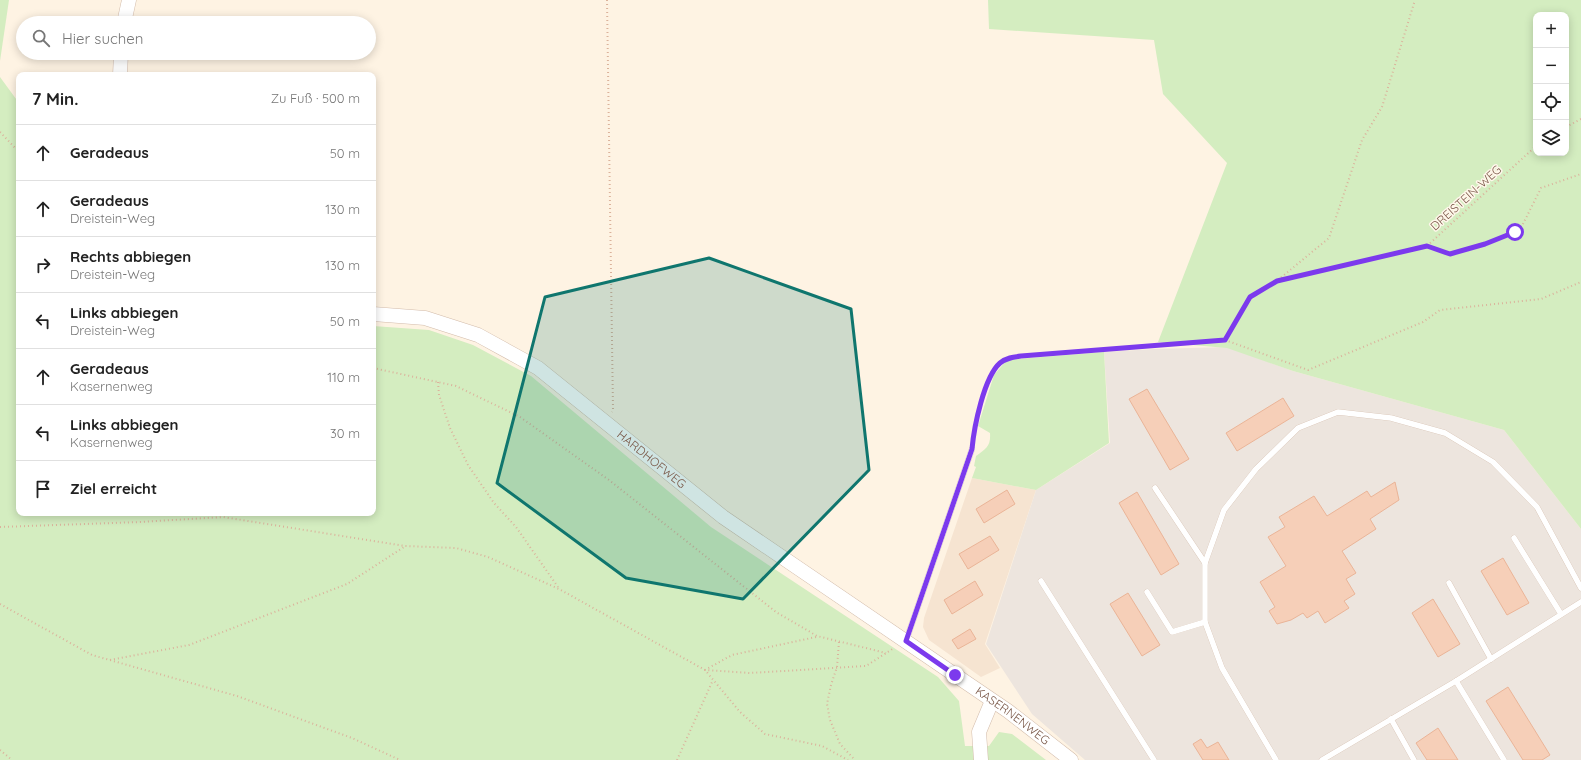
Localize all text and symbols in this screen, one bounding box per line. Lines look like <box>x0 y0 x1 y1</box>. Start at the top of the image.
map controls <box>1533 12 1569 156</box>
button: + <box>1533 12 1569 48</box>
search box <box>16 16 376 60</box>
icon: search <box>30 27 52 49</box>
text: Hier suchen <box>62 29 143 48</box>
button: − <box>1533 48 1569 84</box>
button: locate <box>1533 84 1569 120</box>
text: 7 Min. <box>32 88 78 109</box>
text: Zu Fuß · 500 m <box>271 90 360 106</box>
button: layers <box>1533 120 1569 156</box>
icon: ahead <box>32 142 54 164</box>
text: Geradeaus <box>70 143 149 162</box>
text: 50 m <box>330 145 360 161</box>
street label: DREISTEIN-WEG <box>1427 162 1504 233</box>
text: Geradeaus <box>70 191 149 210</box>
icon: ahead <box>32 198 54 220</box>
text: 130 m <box>325 201 360 217</box>
text: Dreistein-Weg <box>70 210 155 226</box>
route start <box>1506 223 1524 241</box>
text: Rechts abbiegen <box>70 247 191 266</box>
icon: right <box>32 254 54 276</box>
text: 130 m <box>325 257 360 273</box>
text: Dreistein-Weg <box>70 266 155 282</box>
text: Links abbiegen <box>70 303 178 322</box>
icon: left <box>32 310 54 332</box>
text: 50 m <box>330 313 360 329</box>
text: Dreistein-Weg <box>70 322 155 338</box>
text: Geradeaus <box>70 359 149 378</box>
icon: ahead <box>32 366 54 388</box>
text: 110 m <box>327 369 360 385</box>
text: Kasernenweg <box>70 378 153 394</box>
text: Links abbiegen <box>70 415 178 434</box>
icon: left <box>32 422 54 444</box>
text: 30 m <box>330 425 360 441</box>
street label: HARDHOFWEG <box>614 427 689 491</box>
text: Kasernenweg <box>70 434 153 450</box>
icon: arrive <box>32 478 54 500</box>
text: Ziel erreicht <box>70 479 157 498</box>
route end <box>946 666 964 684</box>
street label: KASERNENWEG <box>973 683 1053 748</box>

